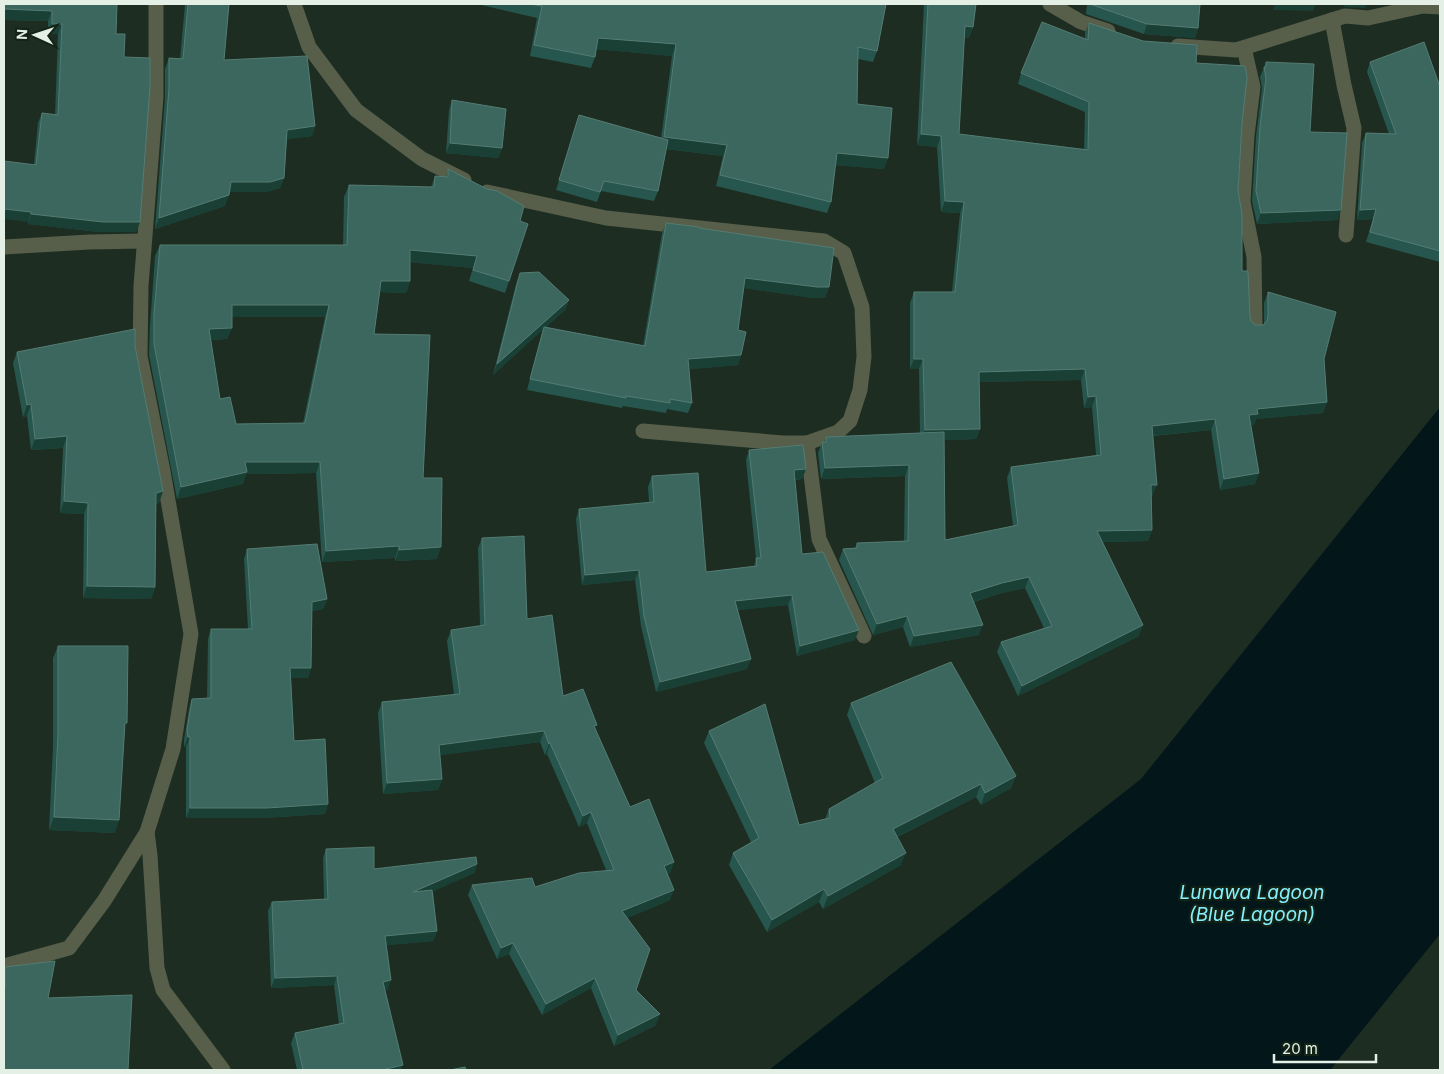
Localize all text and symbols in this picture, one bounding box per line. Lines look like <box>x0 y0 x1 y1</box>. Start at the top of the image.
north arrow <box>10 10 60 60</box>
text: N <box>13 29 30 40</box>
water label: Lunawa Lagoon (Blue Lagoon) <box>1179 881 1325 926</box>
scale bar <box>1274 1032 1376 1064</box>
text: 20 m <box>1282 1039 1318 1058</box>

